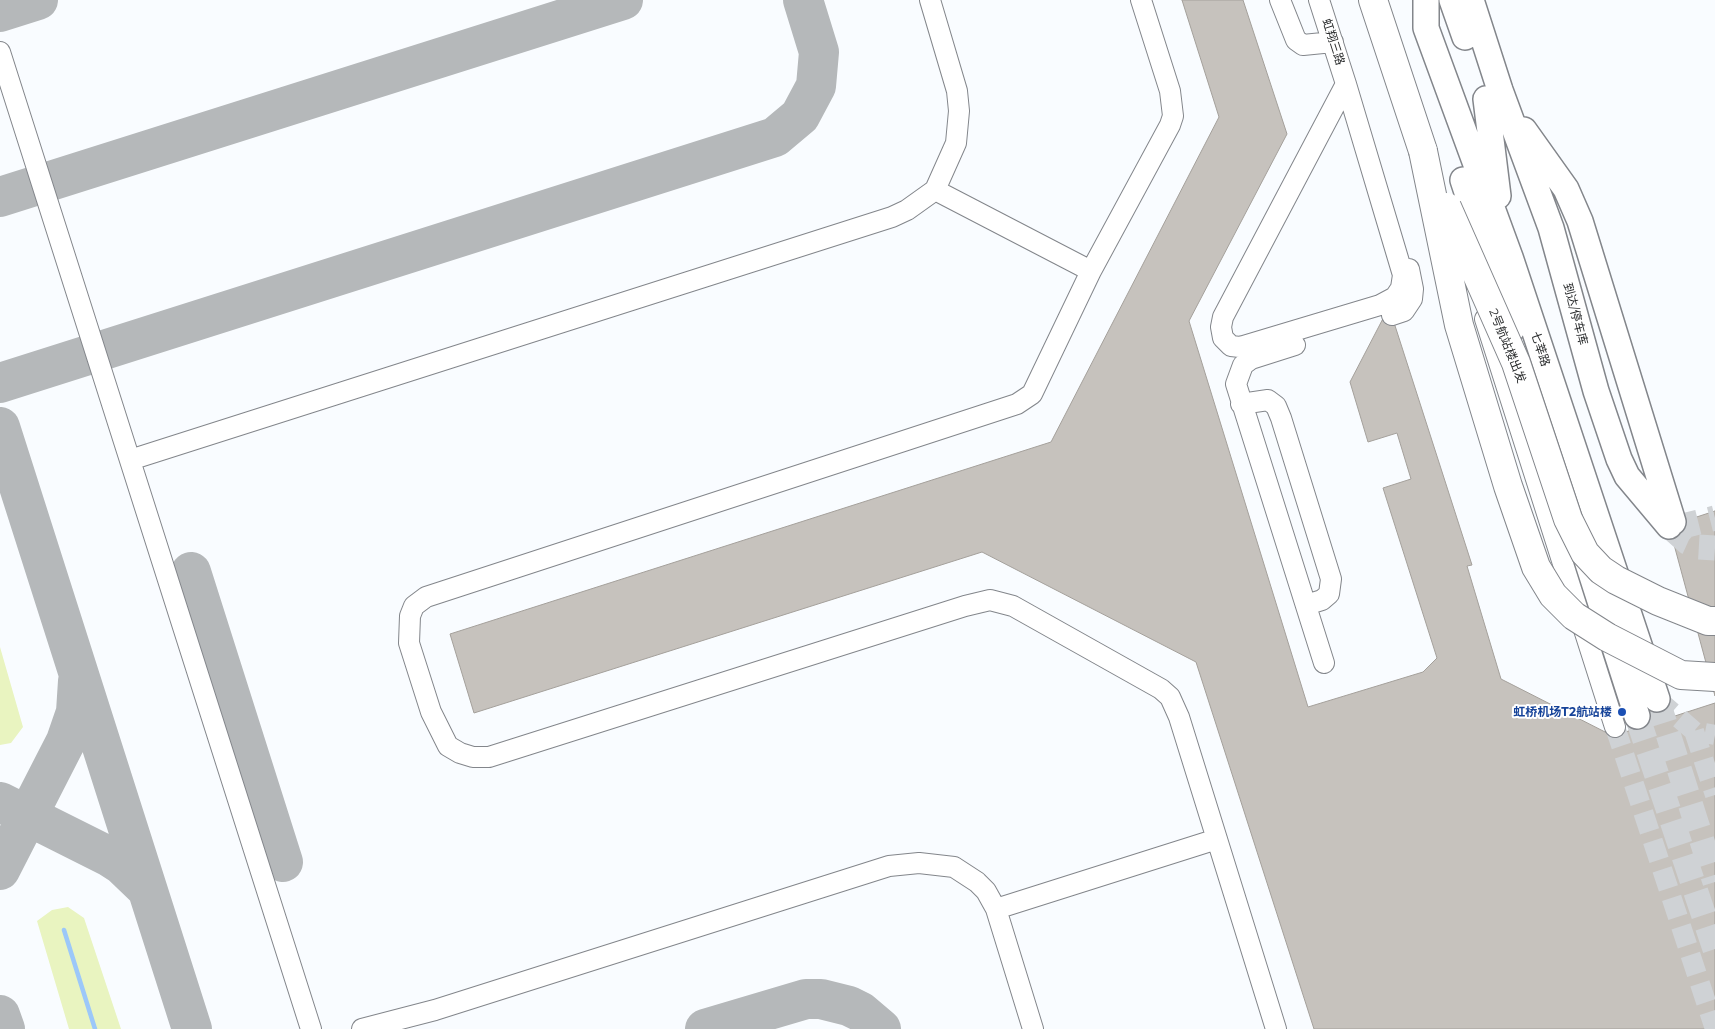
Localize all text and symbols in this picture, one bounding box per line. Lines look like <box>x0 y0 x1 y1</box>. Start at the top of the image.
street label: 虹翔三路 <box>1319 17 1347 67</box>
street label: 到达/停车库 <box>1560 281 1590 347</box>
street label: 2号航站楼出发 <box>1486 307 1528 385</box>
street label: 七莘路 <box>1528 330 1552 368</box>
place label: 虹桥机场T2航站楼 <box>1513 705 1612 719</box>
marker: 虹桥机场T2航站楼 <box>1616 706 1628 718</box>

